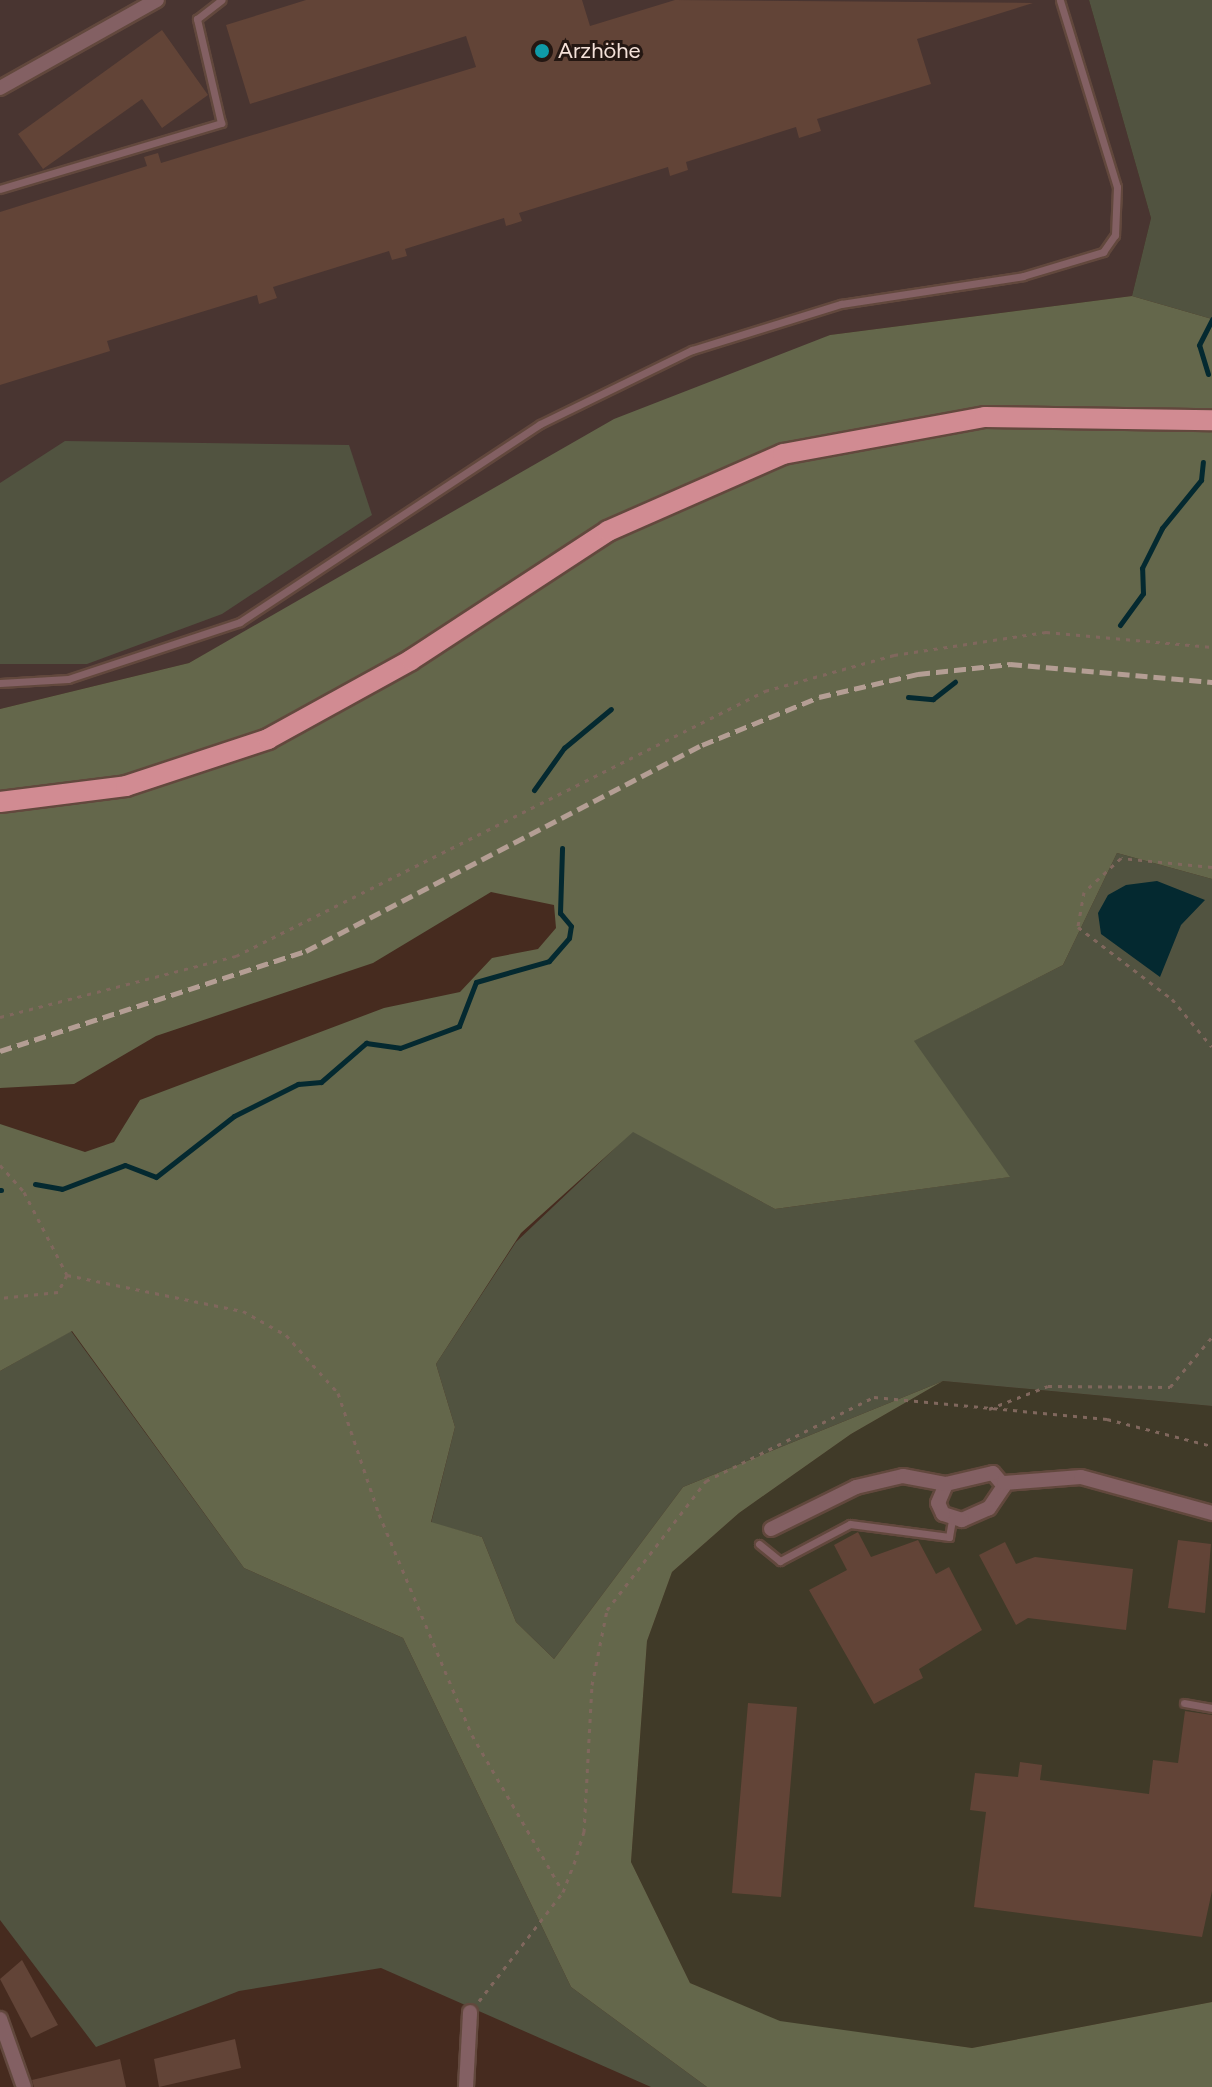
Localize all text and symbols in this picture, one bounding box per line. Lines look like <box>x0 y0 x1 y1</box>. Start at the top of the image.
place label: Arzhöhe <box>558 38 640 64</box>
marker: Arzhöhe <box>533 42 551 60</box>

